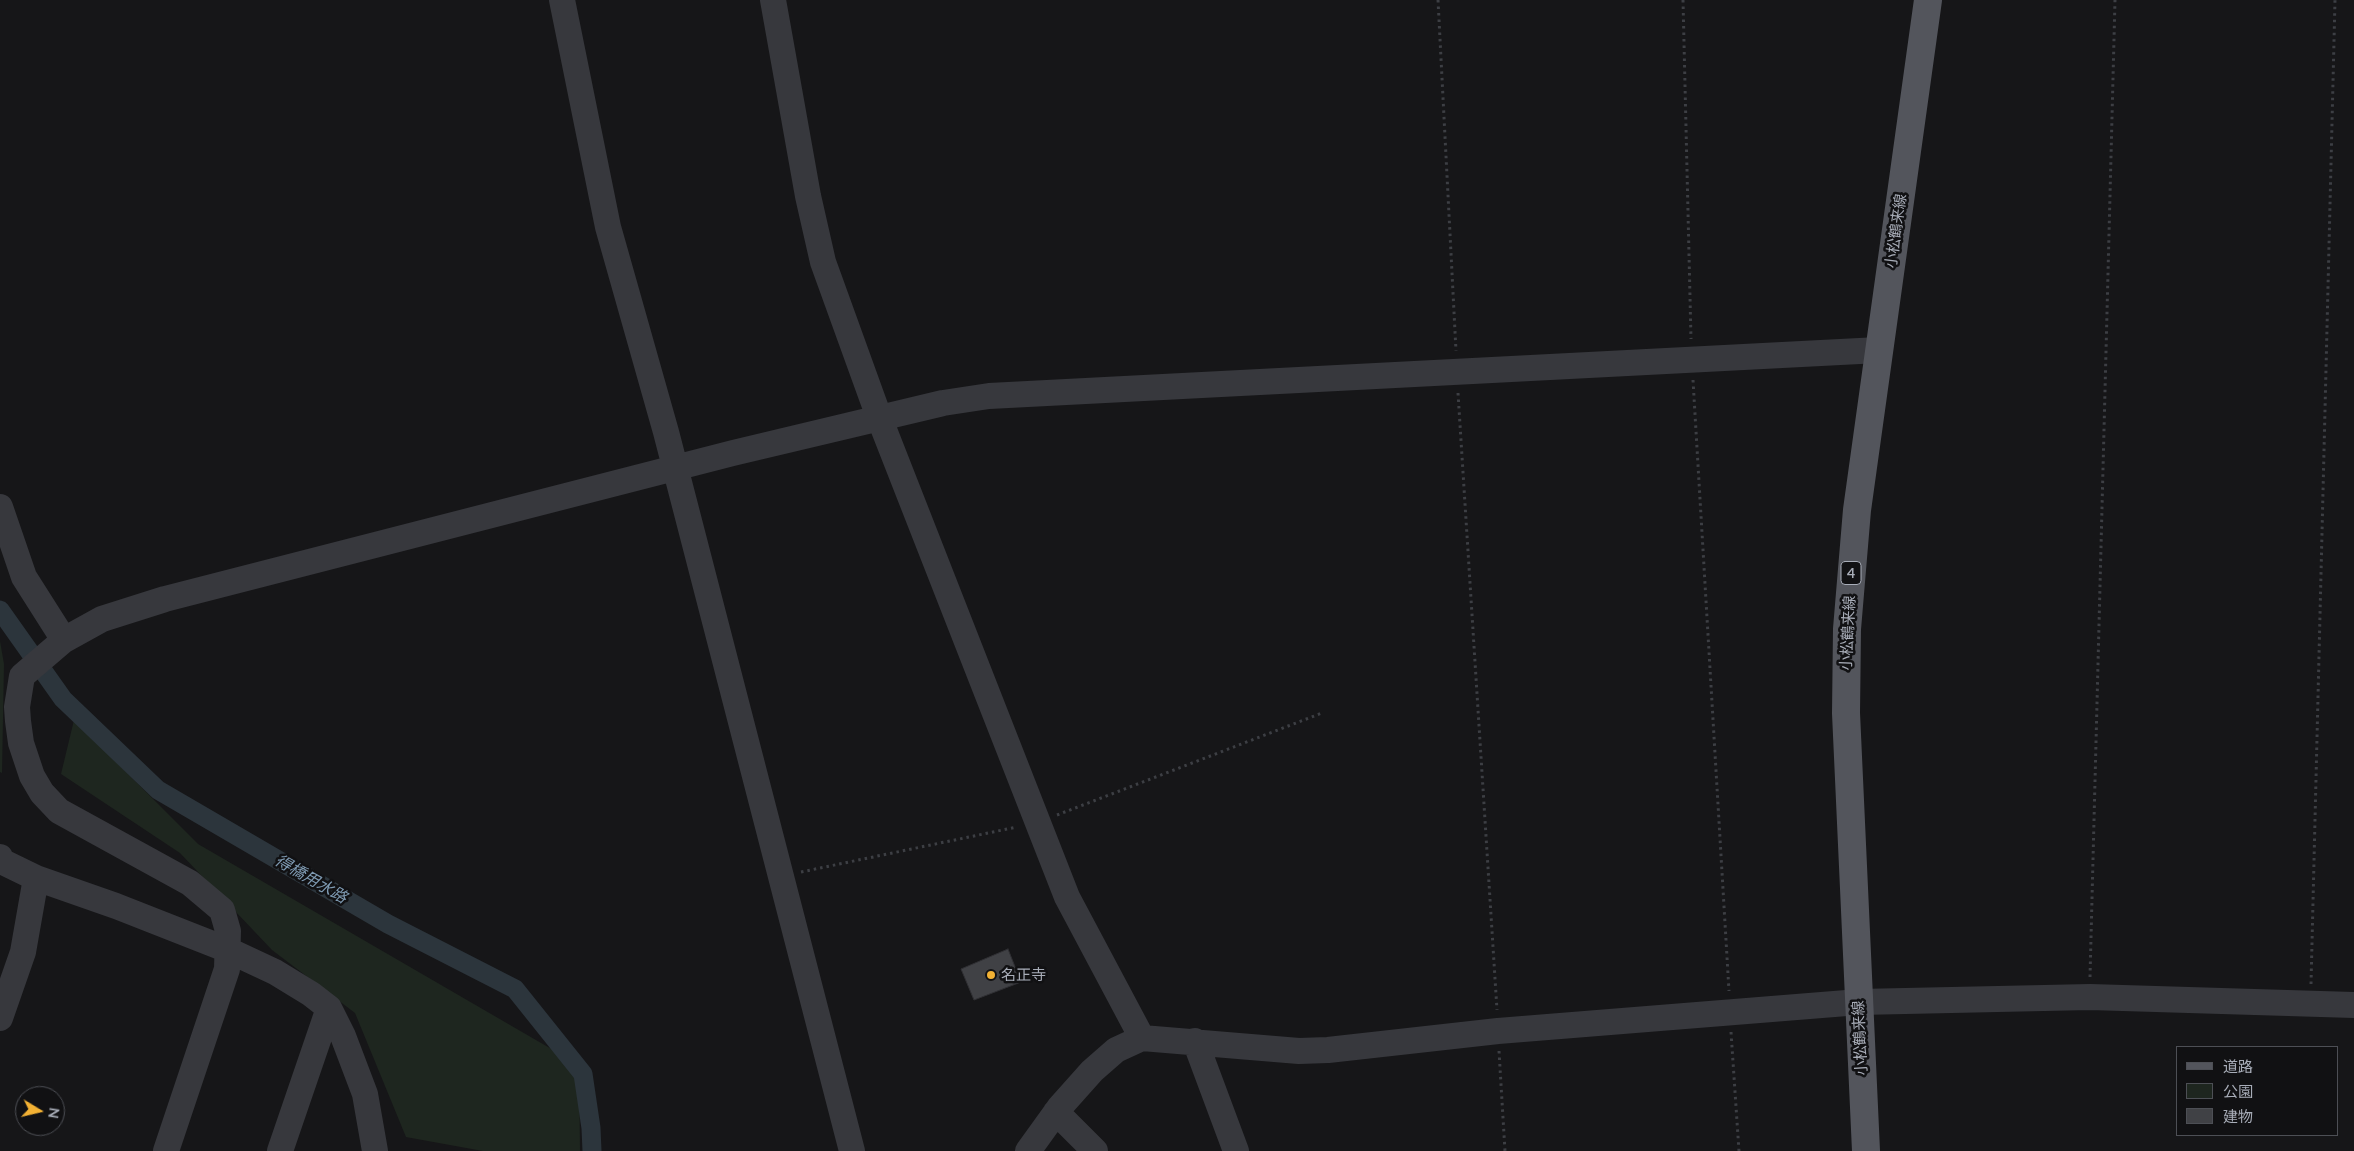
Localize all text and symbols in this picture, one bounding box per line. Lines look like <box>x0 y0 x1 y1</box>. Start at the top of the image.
street label: 小松鶴来線 <box>1882 193 1910 269</box>
road number: 4 <box>1841 562 1861 584</box>
street label: 小松鶴来線 <box>1837 595 1859 671</box>
water label: 得橋用水路 <box>272 851 350 907</box>
place label: 名正寺 <box>1001 966 1046 984</box>
marker: 名正寺 <box>985 969 997 981</box>
street label: 小松鶴来線 <box>1849 1000 1871 1076</box>
legend <box>2176 1046 2339 1136</box>
text: 道路 <box>2223 1057 2253 1075</box>
text: 公園 <box>2223 1082 2253 1100</box>
north arrow <box>15 1086 65 1136</box>
text: N <box>45 1107 64 1120</box>
text: 建物 <box>2223 1107 2253 1125</box>

